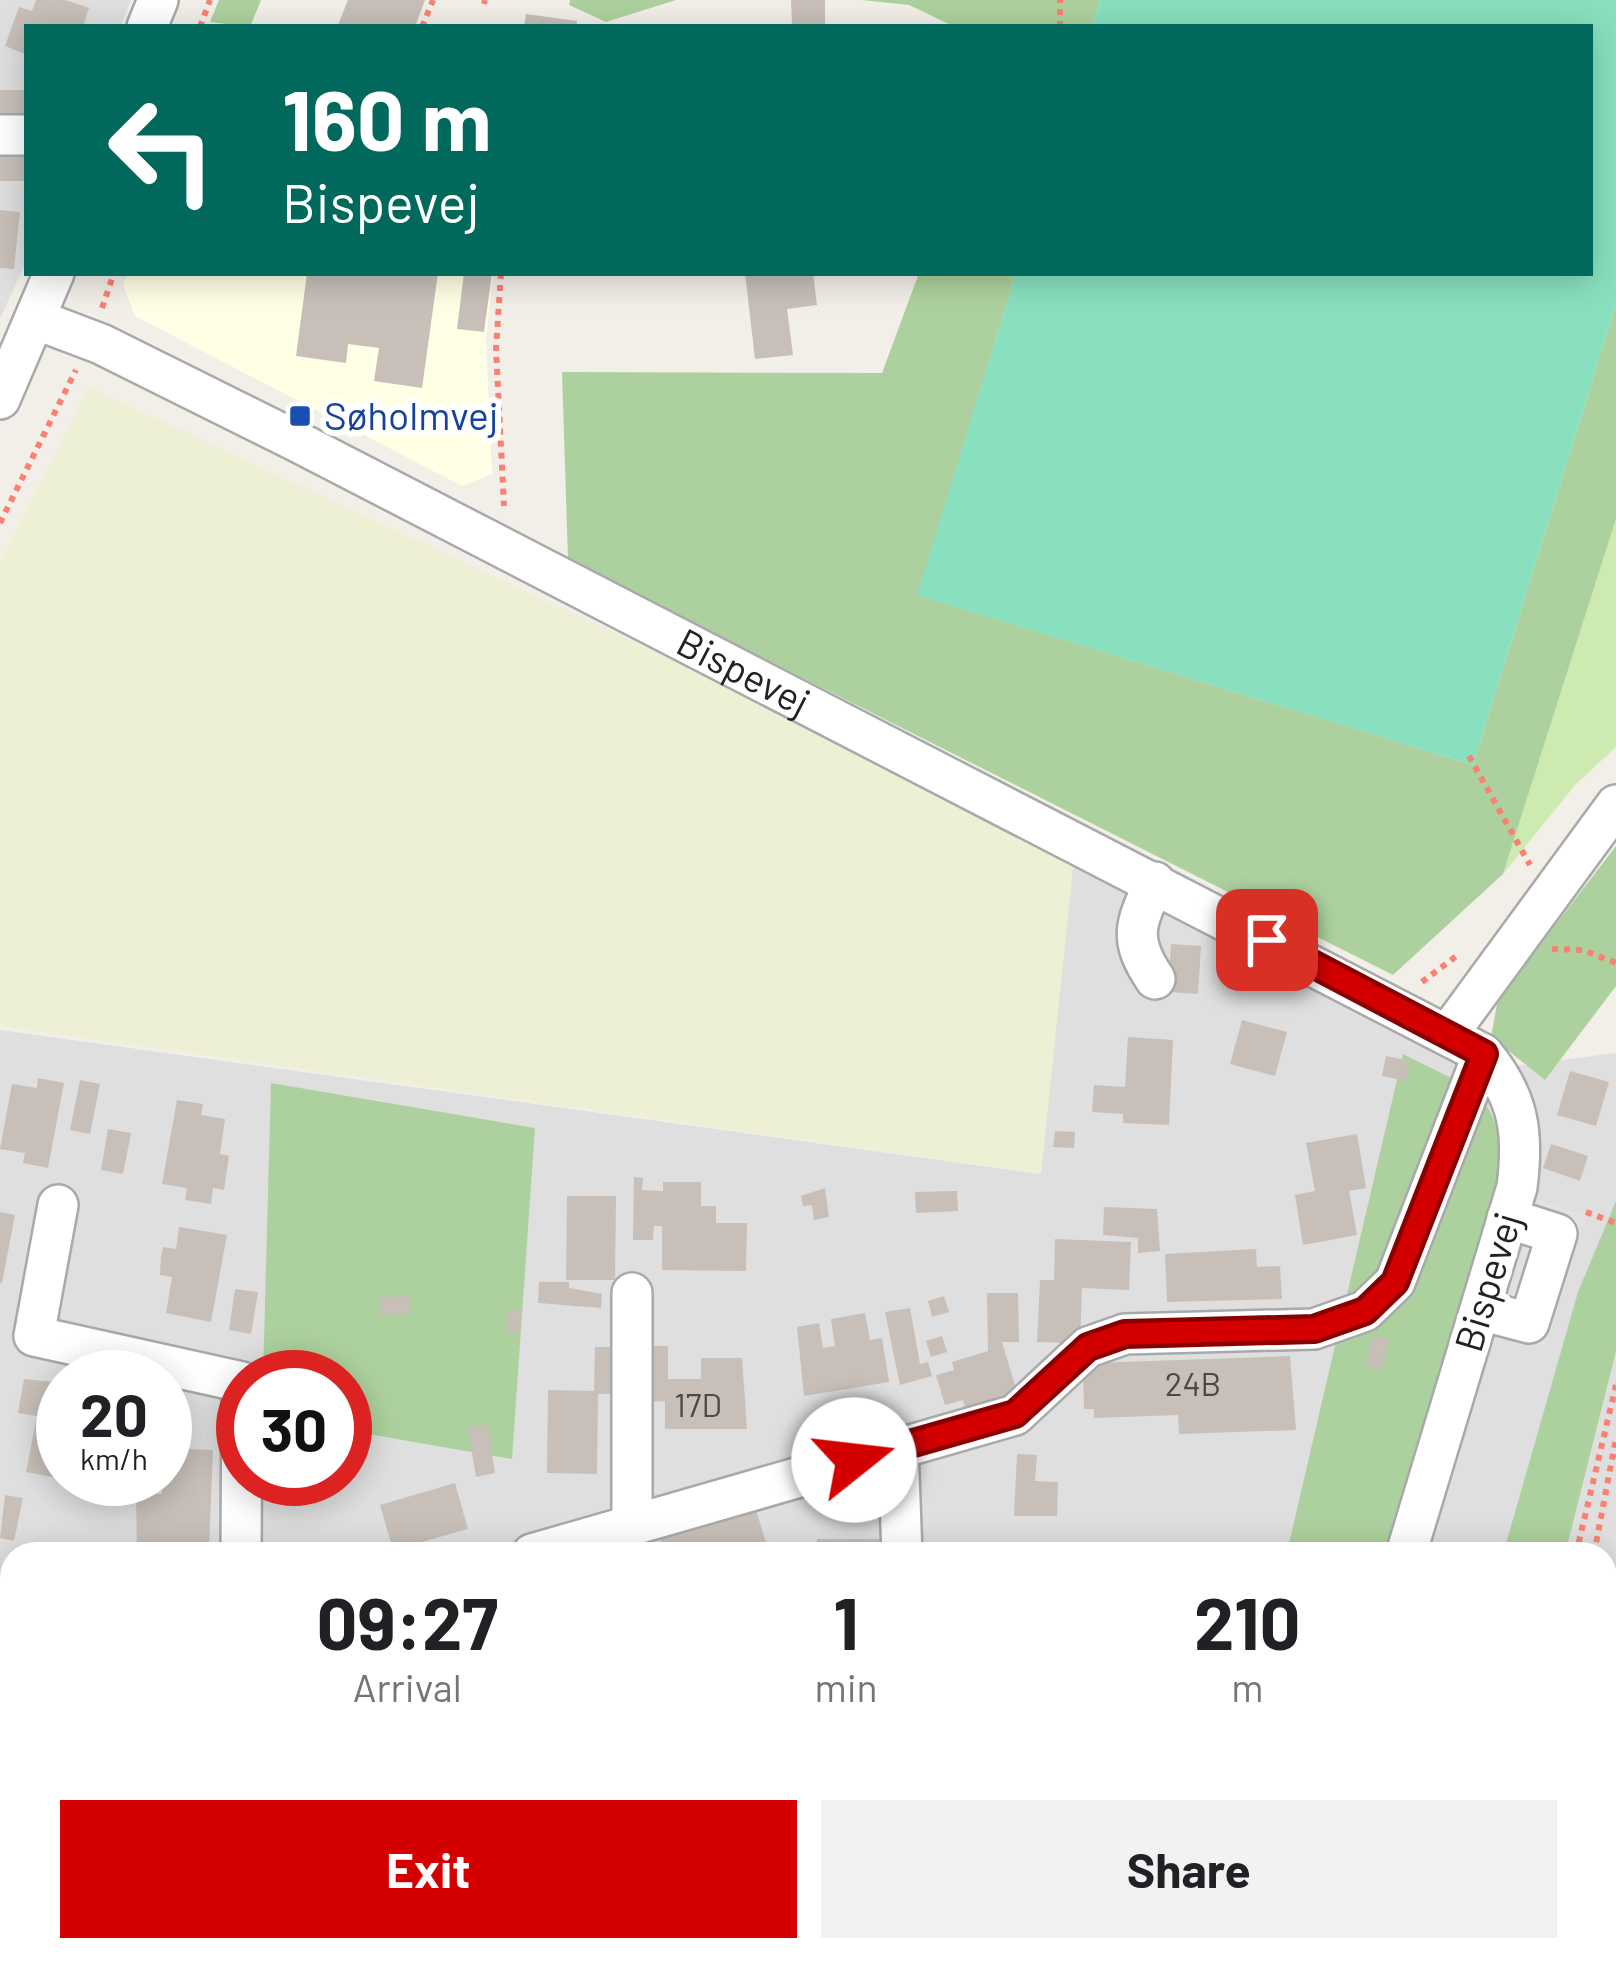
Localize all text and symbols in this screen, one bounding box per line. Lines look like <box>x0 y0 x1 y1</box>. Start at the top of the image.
text: 160 m <box>282 67 492 168</box>
icon: left <box>84 72 240 228</box>
text: Bispevej <box>282 169 480 234</box>
place label: Søholmvej <box>324 391 498 438</box>
marker: Søholmvej <box>287 403 313 429</box>
street label: Bispevej <box>670 617 818 724</box>
pin <box>1216 889 1318 991</box>
icon: arrive <box>1234 907 1300 973</box>
street label: Bispevej <box>1443 1206 1530 1357</box>
speed limit sign: 30 <box>216 1350 372 1506</box>
house number: 24B <box>1165 1363 1221 1403</box>
text: 20 <box>80 1377 148 1449</box>
house number: 17D <box>674 1384 722 1424</box>
position arrow <box>791 1397 917 1523</box>
text: km/h <box>80 1440 148 1476</box>
text: 09:27 <box>316 1578 498 1664</box>
text: 1 <box>833 1578 859 1664</box>
text: 210 <box>1194 1578 1301 1664</box>
text: Arrival <box>353 1663 462 1710</box>
text: min <box>814 1663 878 1710</box>
text: m <box>1231 1663 1263 1710</box>
button: Exit <box>60 1800 797 1938</box>
button: Share <box>821 1800 1557 1938</box>

